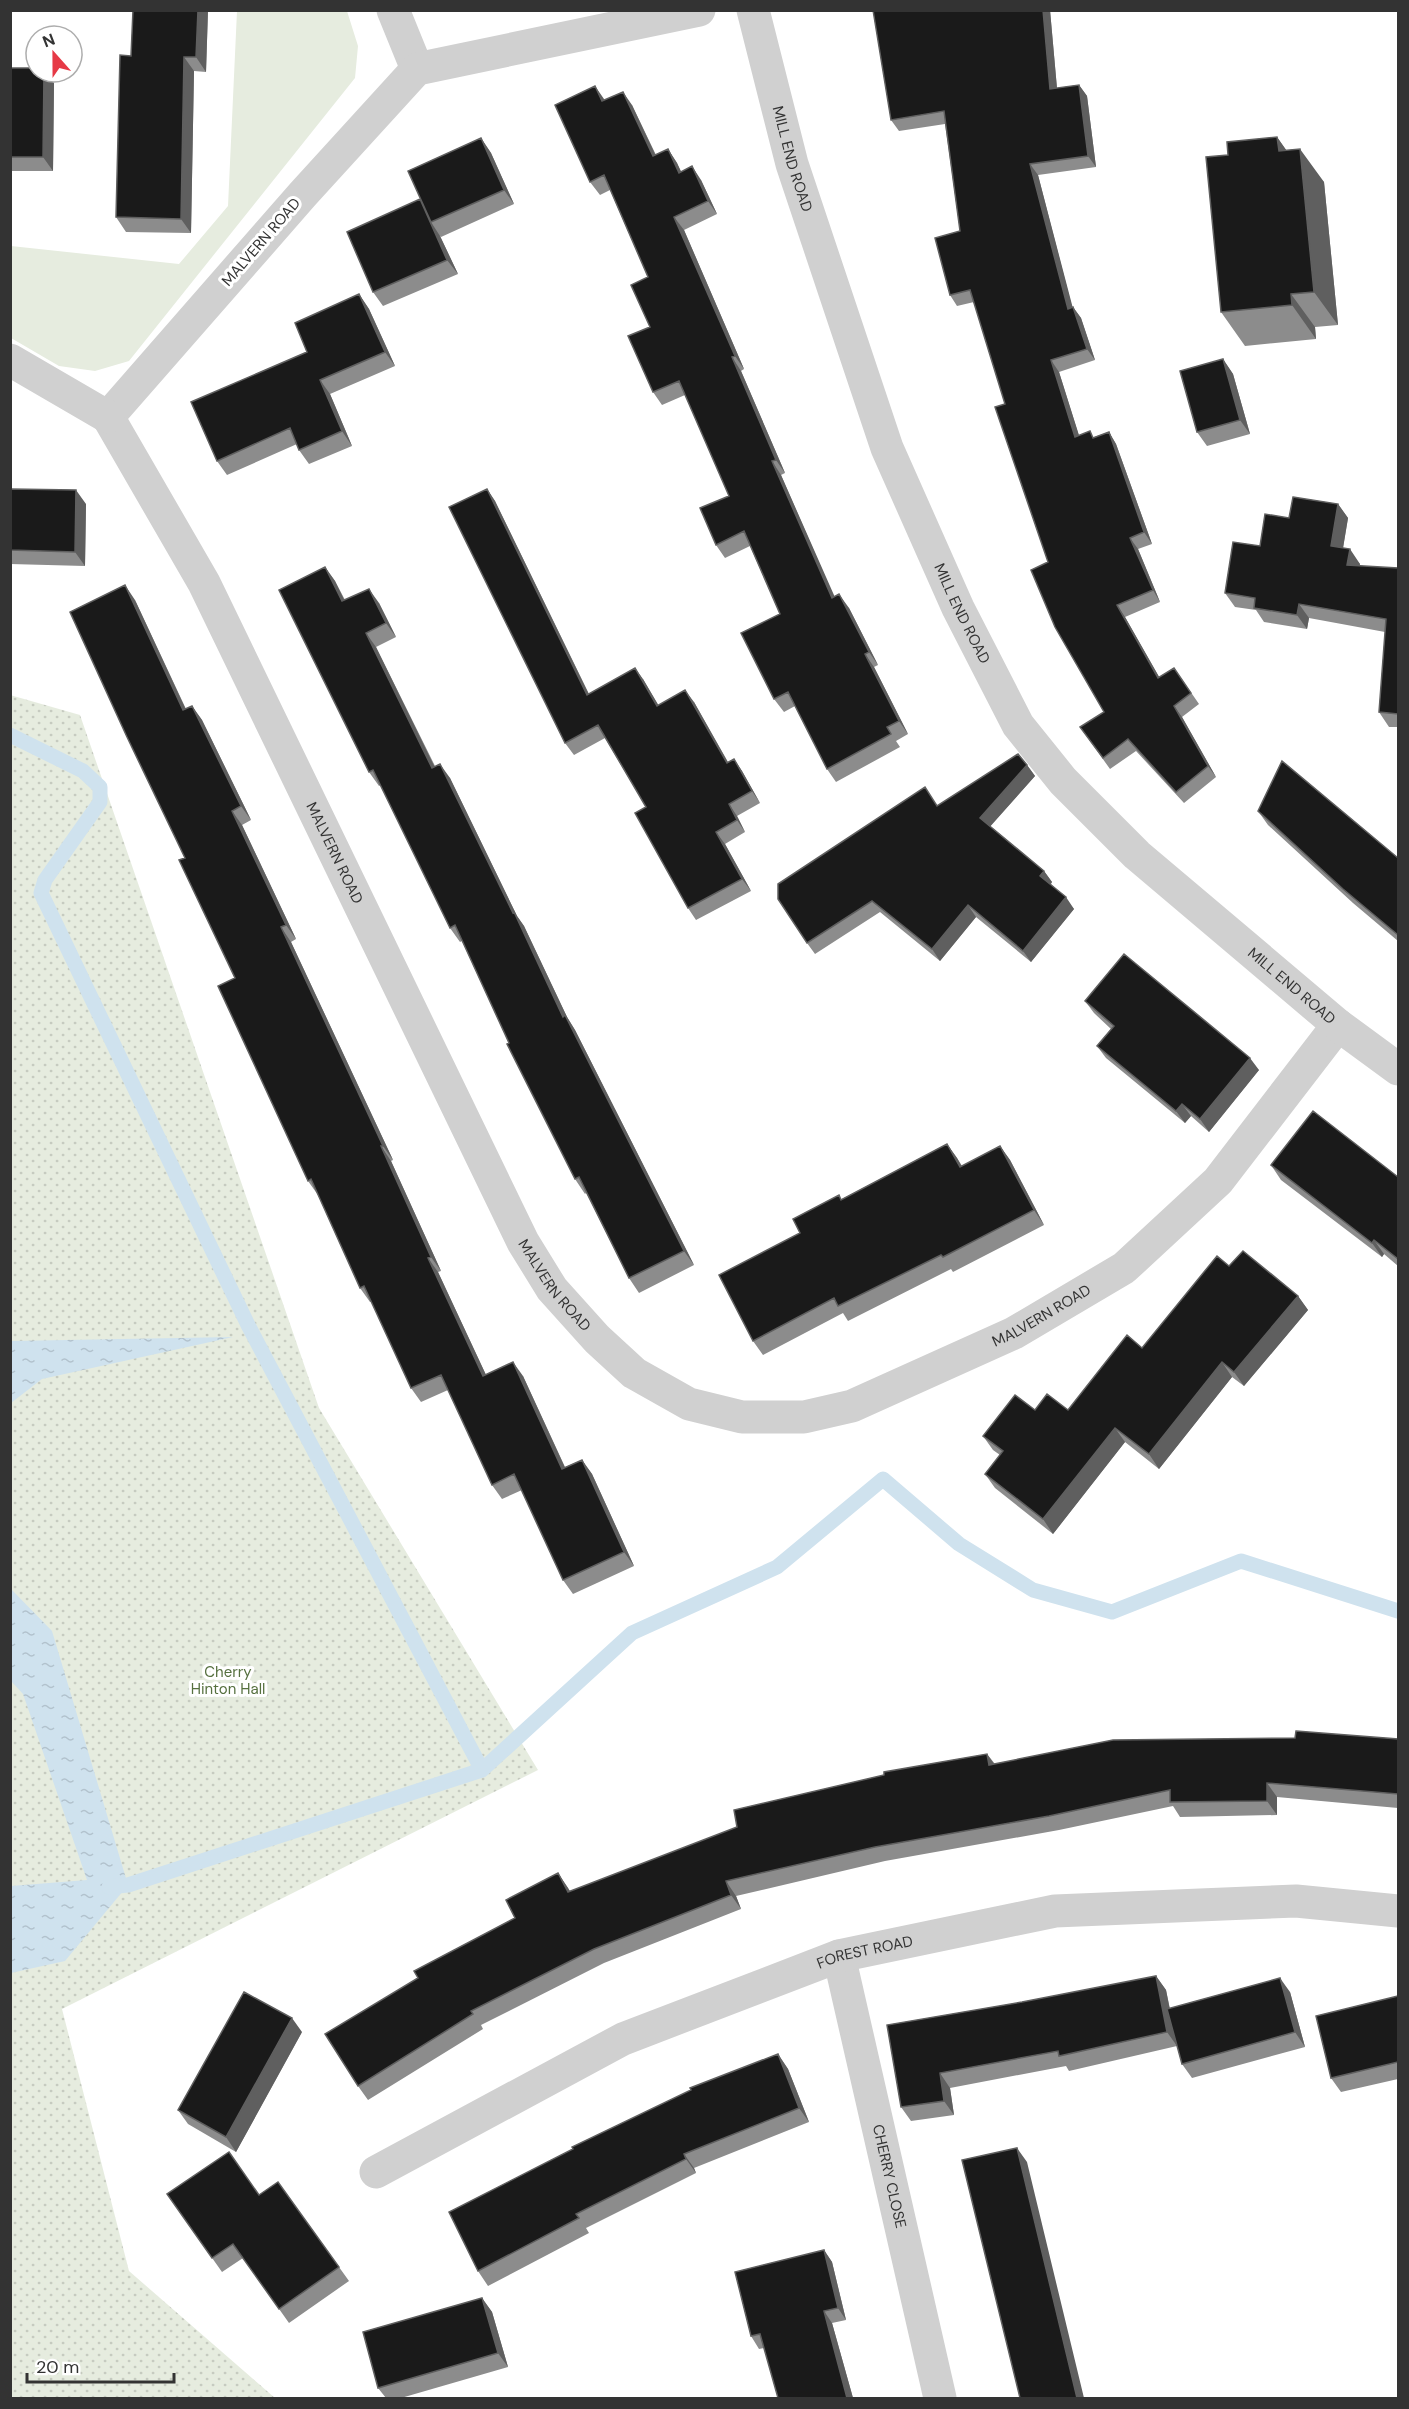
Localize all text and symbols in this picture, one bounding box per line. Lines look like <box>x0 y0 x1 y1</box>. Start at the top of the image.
north arrow <box>24 24 84 84</box>
text: N <box>40 29 58 52</box>
street label: MILL END ROAD <box>768 104 817 214</box>
street label: MALVERN ROAD <box>217 194 305 290</box>
street label: MILL END ROAD <box>929 560 995 667</box>
street label: MALVERN ROAD <box>301 799 368 907</box>
street label: MILL END ROAD <box>1244 943 1340 1029</box>
street label: MALVERN ROAD <box>514 1235 595 1336</box>
street label: MALVERN ROAD <box>989 1280 1094 1352</box>
park label: Cherry Hinton Hall <box>191 1662 265 1699</box>
street label: FOREST ROAD <box>814 1931 915 1974</box>
street label: CHERRY CLOSE <box>868 2122 911 2230</box>
scale bar <box>27 2346 174 2384</box>
text: 20 m <box>36 2355 79 2379</box>

